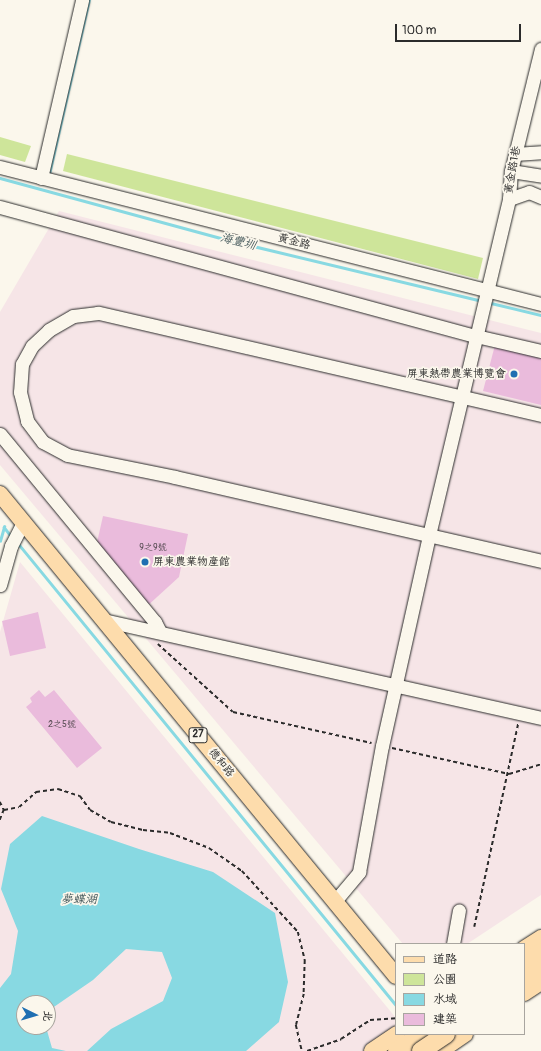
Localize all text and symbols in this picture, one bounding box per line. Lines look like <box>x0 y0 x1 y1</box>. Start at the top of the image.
scale bar <box>397 16 523 42</box>
text: 100 m <box>402 23 436 38</box>
street label: 黃金路1巷 <box>502 145 524 195</box>
water label: 海豐圳 <box>219 231 257 253</box>
street label: 黃金路 <box>276 232 312 252</box>
place label: 屏東熱帶農業博覽會 <box>407 367 506 381</box>
marker: 屏東熱帶農業博覽會 <box>509 369 519 379</box>
house number: 9之9號 <box>139 543 167 553</box>
place label: 屏東農業物產館 <box>153 555 230 569</box>
marker: 屏東農業物產館 <box>140 557 150 567</box>
house number: 2之5號 <box>48 720 76 730</box>
road number: 27 <box>188 727 208 743</box>
street label: 德和路 <box>205 746 237 780</box>
water label: 夢蝶湖 <box>61 893 97 907</box>
legend <box>395 943 525 1035</box>
text: 道路 <box>433 952 457 967</box>
text: 公園 <box>433 972 457 987</box>
text: 水域 <box>433 992 457 1007</box>
north arrow <box>16 995 56 1035</box>
text: 北 <box>41 1010 54 1022</box>
text: 建築 <box>433 1012 457 1027</box>

